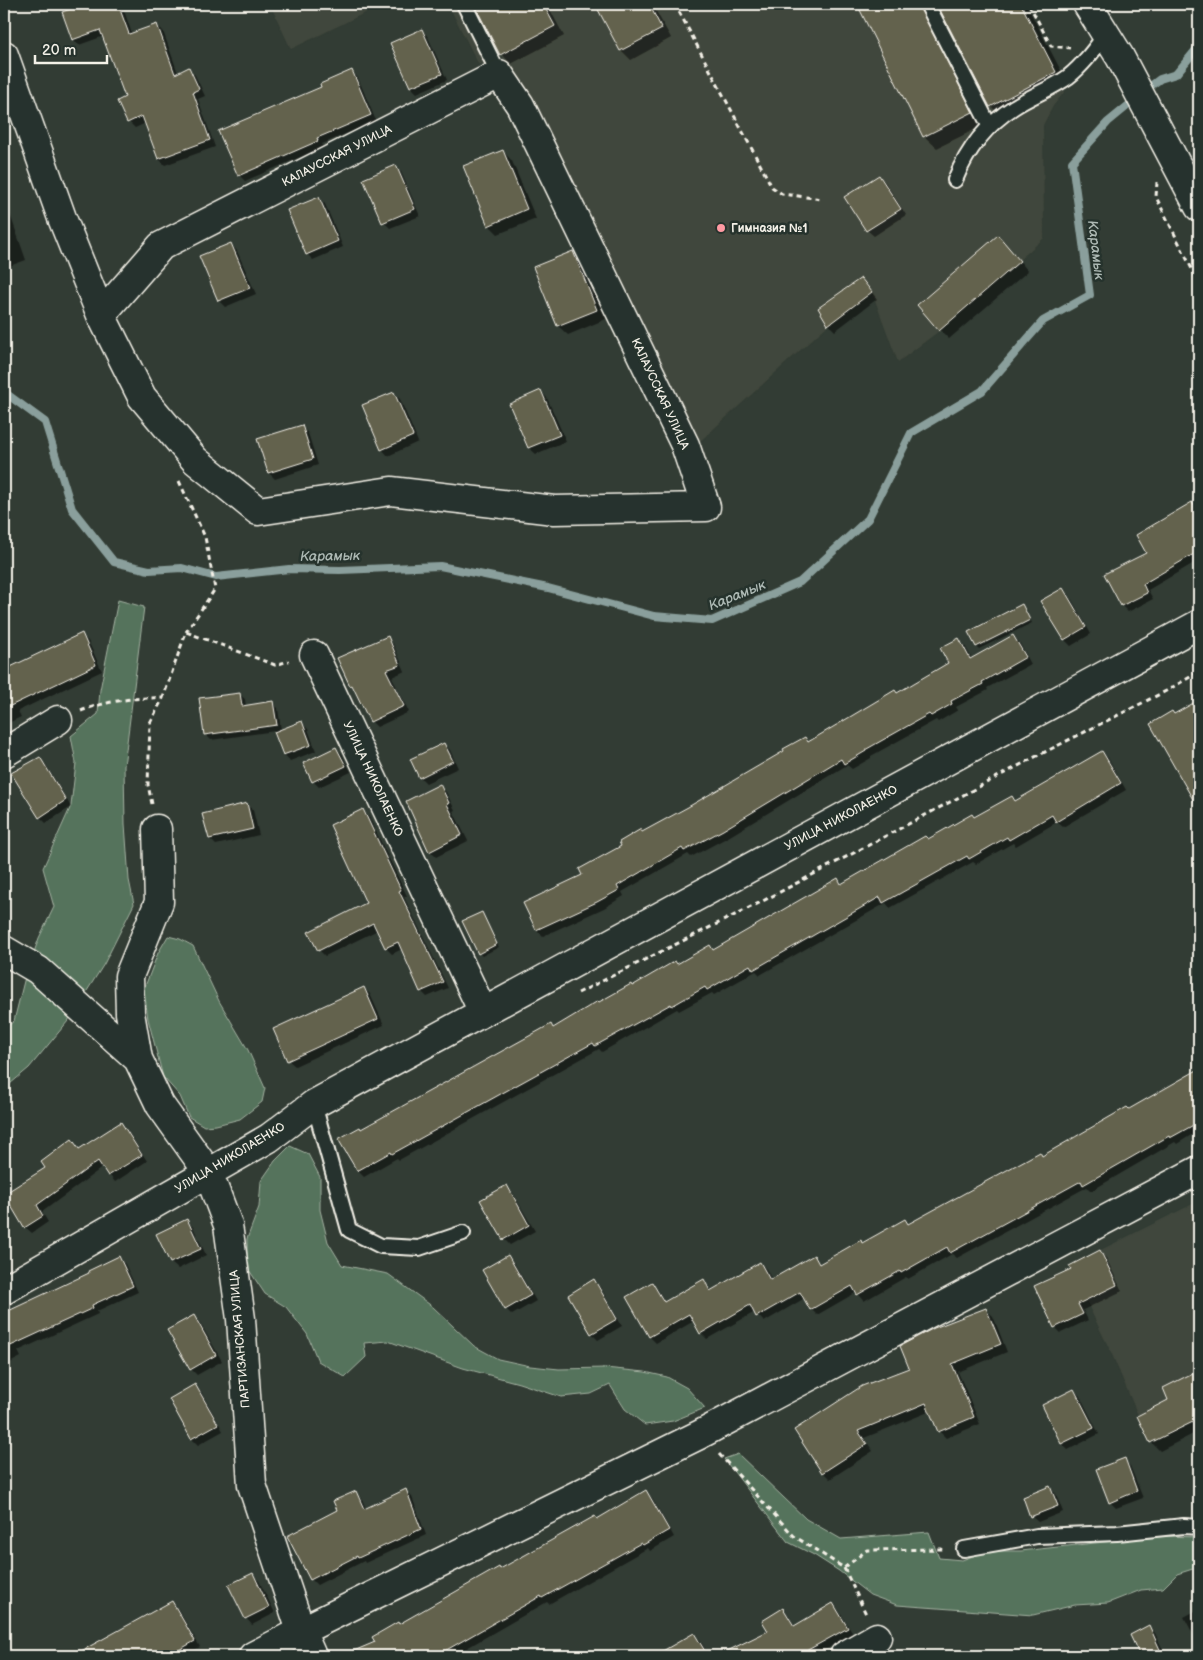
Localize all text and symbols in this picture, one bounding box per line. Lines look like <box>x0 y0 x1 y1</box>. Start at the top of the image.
scale bar <box>35 32 108 64</box>
text: 20 m <box>42 41 76 60</box>
street label: КАЛАУССКАЯ УЛИЦА <box>280 121 395 190</box>
water label: Карамык <box>1084 219 1108 281</box>
place label: Гимназия №1 <box>731 221 807 236</box>
marker: Гимназия №1 <box>715 222 727 234</box>
street label: КАЛАУССКАЯ УЛИЦА <box>628 336 693 453</box>
water label: Карамык <box>300 547 361 565</box>
water label: Карамык <box>706 576 769 614</box>
street label: УЛИЦА НИКОЛАЕНКО <box>340 719 406 839</box>
street label: УЛИЦА НИКОЛАЕНКО <box>782 782 900 854</box>
street label: УЛИЦА НИКОЛАЕНКО <box>172 1119 288 1197</box>
street label: ПАРТИЗАНСКАЯ УЛИЦА <box>226 1269 254 1409</box>

